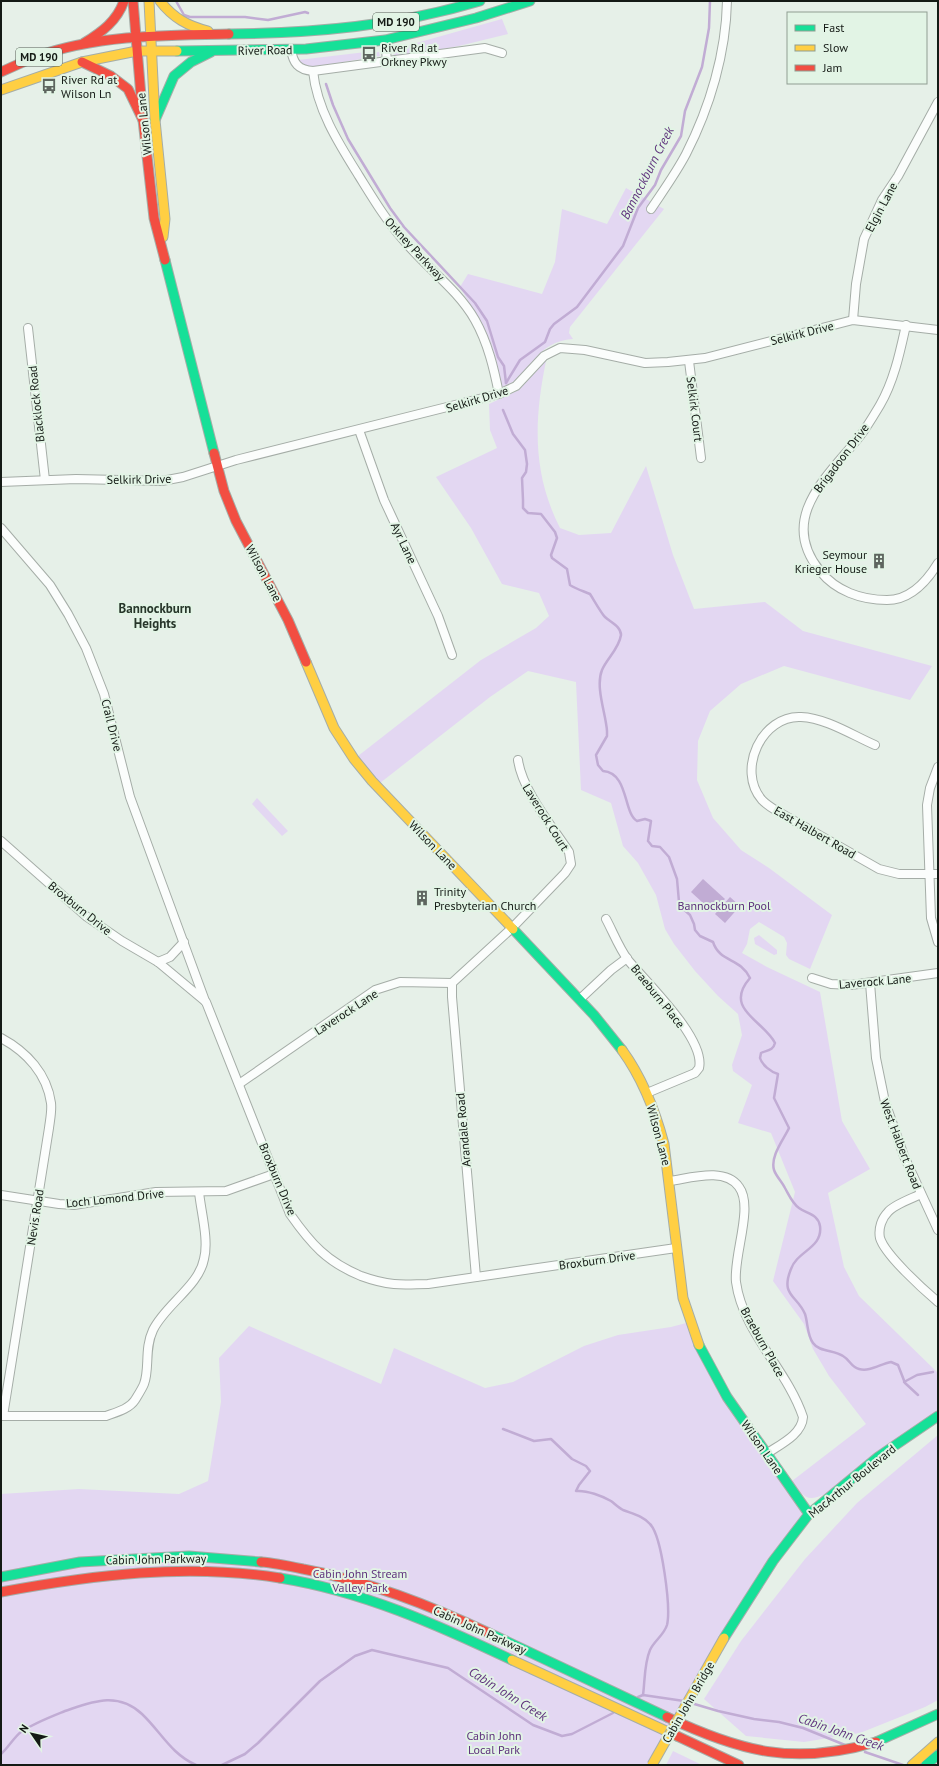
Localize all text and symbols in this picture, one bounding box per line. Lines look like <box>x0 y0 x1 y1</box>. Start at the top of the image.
legend <box>787 12 927 84</box>
road number: MD 190 <box>373 13 419 31</box>
text: Fast <box>823 20 844 35</box>
place label: River Rd at Orkney Pkwy <box>381 40 447 69</box>
text: Slow <box>823 40 848 55</box>
street label: River Road <box>237 42 293 58</box>
bus stop icon: River Rd at Orkney Pkwy <box>360 45 378 63</box>
road number: MD 190 <box>16 48 62 66</box>
text: Jam <box>822 60 842 75</box>
place label: River Rd at Wilson Ln <box>61 72 117 101</box>
bus stop icon: River Rd at Wilson Ln <box>40 77 58 95</box>
street label: Wilson Lane <box>133 92 155 156</box>
water label: Bannockburn Creek <box>616 123 678 222</box>
street label: Elgin Lane <box>862 180 900 234</box>
street label: Orkney Parkway <box>382 214 448 284</box>
street label: Selkirk Drive <box>769 318 835 348</box>
street label: Blacklock Road <box>25 365 47 443</box>
street label: Selkirk Court <box>684 376 706 442</box>
street label: Selkirk Drive <box>444 382 510 416</box>
street label: Brigadoon Drive <box>810 420 872 496</box>
street label: Selkirk Drive <box>107 471 171 487</box>
street label: Ayr Lane <box>388 520 420 566</box>
street label: Wilson Lane <box>243 542 285 604</box>
place label: Seymour Krieger House <box>795 547 867 576</box>
building icon: Seymour Krieger House <box>870 552 888 570</box>
district label: Bannockburn Heights <box>119 600 191 632</box>
street label: Crail Drive <box>98 697 126 753</box>
street label: Laverock Court <box>519 781 573 853</box>
street label: East Halbert Road <box>771 803 859 861</box>
street label: Wilson Lane <box>406 817 460 873</box>
street label: Broxburn Drive <box>45 878 115 938</box>
place label: Trinity Presbyterian Church <box>434 884 536 913</box>
building icon: Trinity Presbyterian Church <box>413 889 431 907</box>
park label: Bannockburn Pool <box>677 898 771 913</box>
street label: Braeburn Place <box>628 961 688 1031</box>
street label: Laverock Lane <box>838 970 912 992</box>
street label: Laverock Lane <box>311 986 381 1038</box>
street label: Arandale Road <box>452 1092 474 1168</box>
street label: West Halbert Road <box>877 1097 925 1191</box>
street label: Wilson Lane <box>644 1103 674 1167</box>
street label: Broxburn Drive <box>256 1141 300 1217</box>
street label: Loch Lomond Drive <box>65 1185 165 1211</box>
street label: Nevis Road <box>23 1188 47 1246</box>
street label: Broxburn Drive <box>558 1247 636 1273</box>
street label: Braeburn Place <box>738 1305 788 1379</box>
street label: Wilson Lane <box>738 1417 786 1477</box>
street label: MacArthur Boulevard <box>805 1441 899 1521</box>
street label: Cabin John Parkway <box>105 1551 207 1567</box>
park label: Cabin John Stream Valley Park <box>313 1566 407 1595</box>
street label: Cabin John Parkway <box>431 1603 529 1658</box>
street label: Cabin John Bridge <box>659 1659 717 1745</box>
water label: Cabin John Creek <box>466 1663 551 1725</box>
water label: Cabin John Creek <box>796 1709 887 1755</box>
north arrow <box>12 1714 52 1754</box>
text: N <box>16 1721 32 1735</box>
park label: Cabin John Local Park <box>466 1728 522 1757</box>

